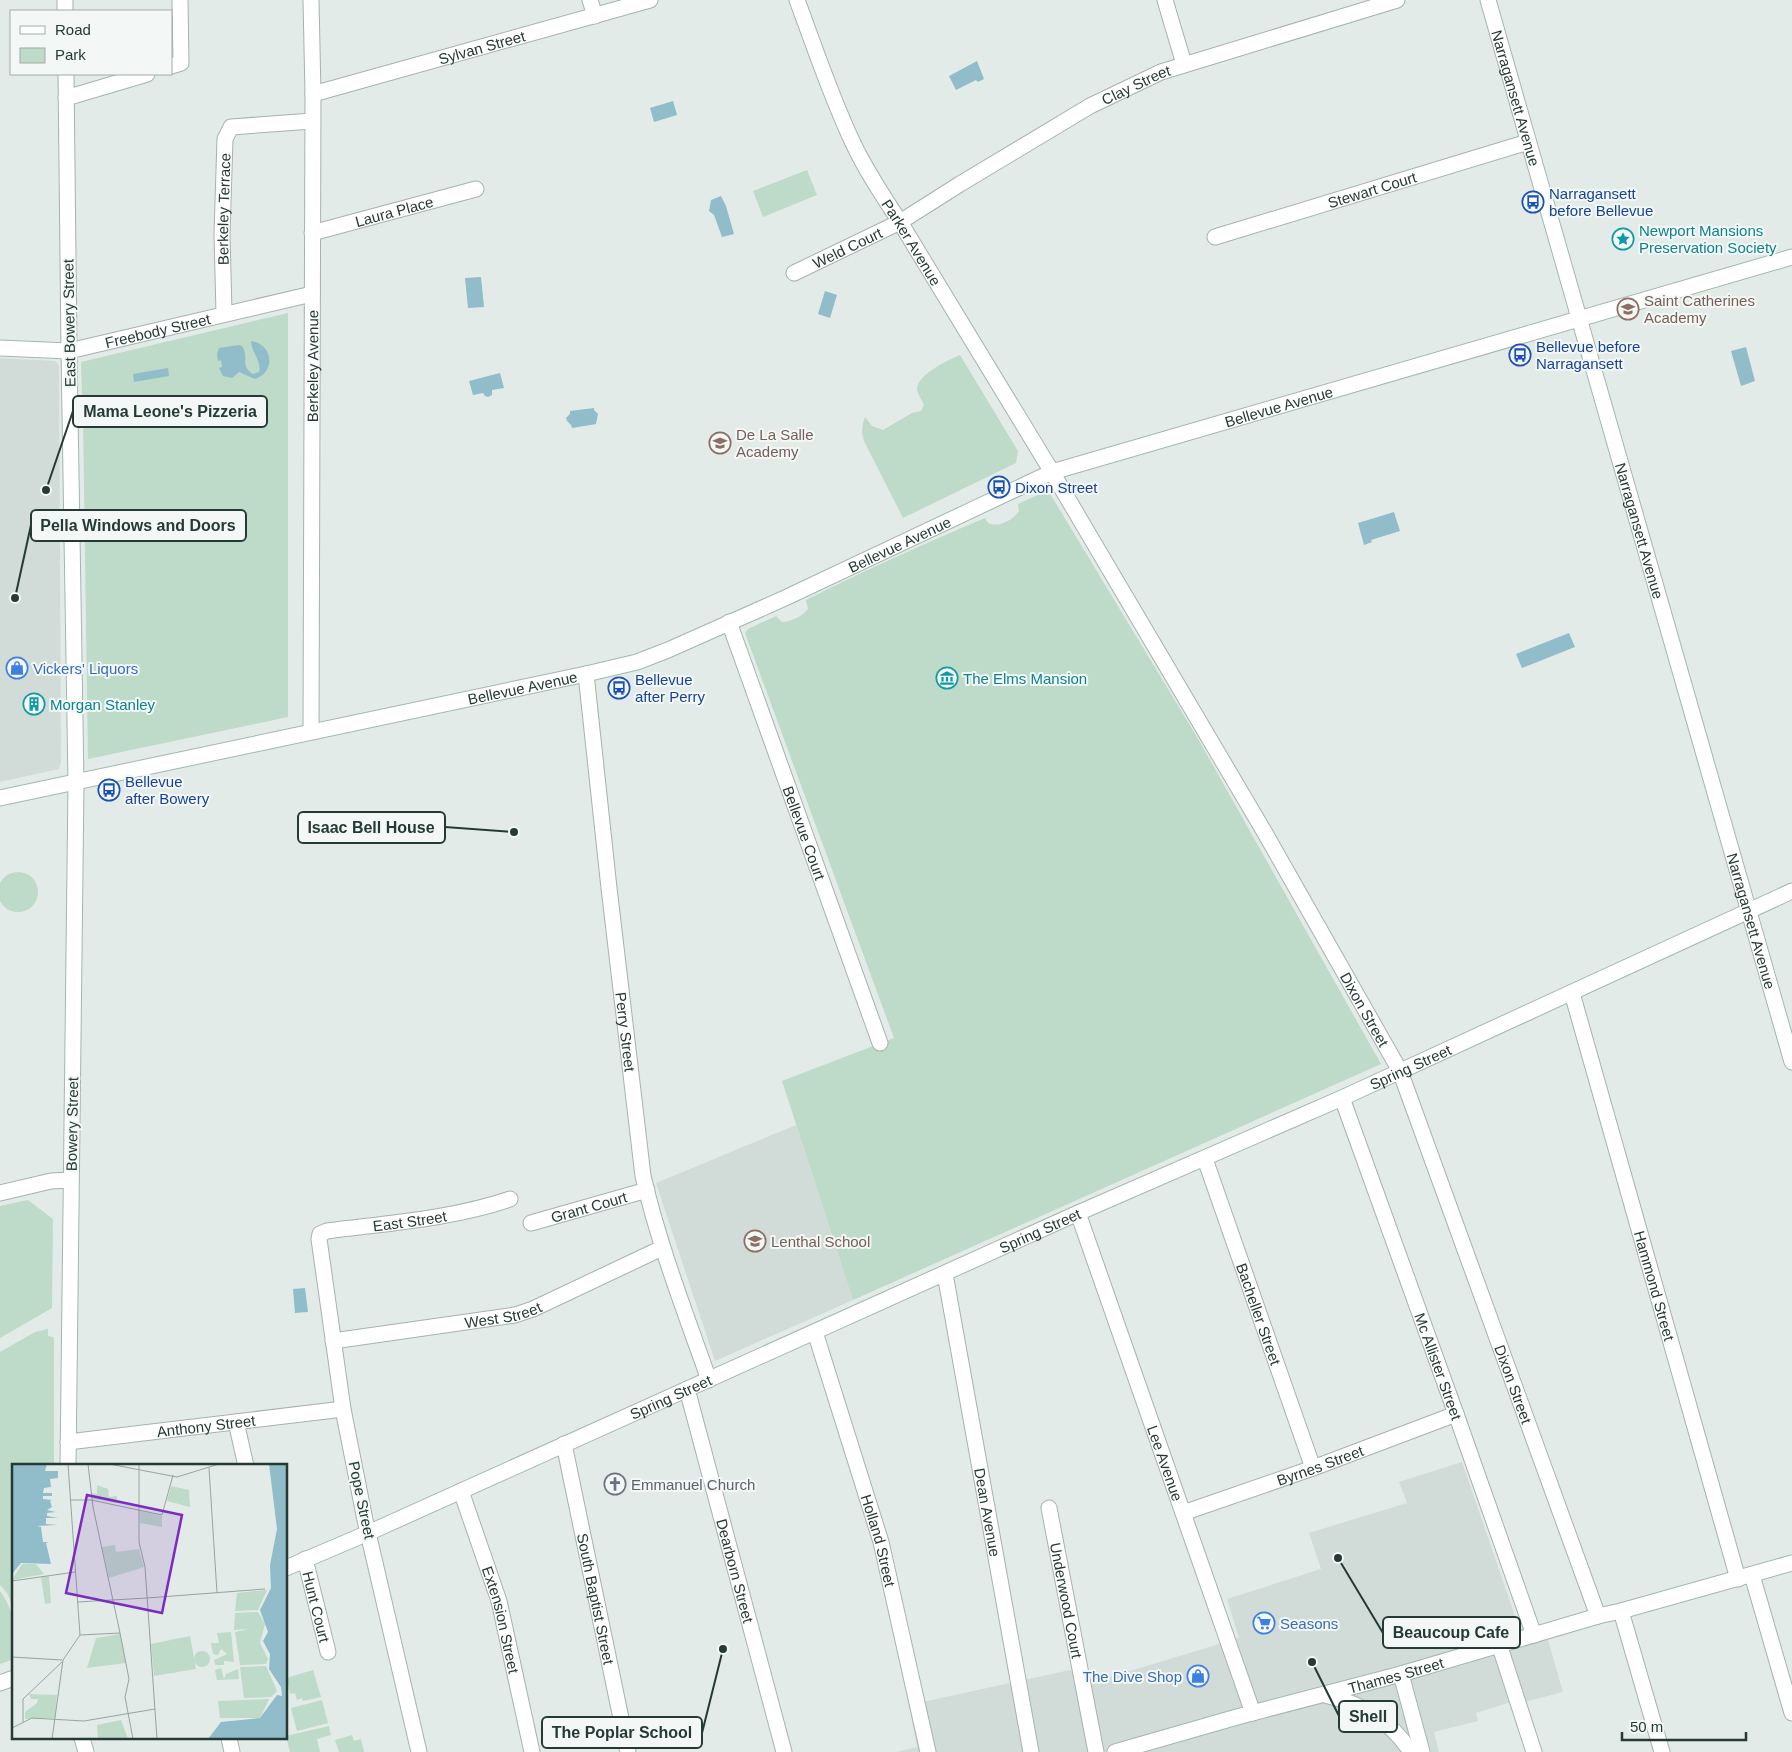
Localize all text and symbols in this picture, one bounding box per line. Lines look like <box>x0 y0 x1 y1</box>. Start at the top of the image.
legend <box>10 10 172 75</box>
text: Road <box>55 21 91 38</box>
street label: Sylvan Street <box>436 27 528 67</box>
street label: Narragansett Avenue <box>1489 28 1544 168</box>
text: Park <box>55 46 86 63</box>
street label: Clay Street <box>1099 61 1173 108</box>
street label: Berkeley Terrace <box>213 153 233 265</box>
street label: Stewart Court <box>1326 168 1419 211</box>
place label: Narragansett before Bellevue <box>1549 185 1653 219</box>
bus stop icon: Narragansett before Bellevue <box>1521 190 1545 214</box>
street label: Laura Place <box>353 192 435 230</box>
street label: Parker Avenue <box>879 196 945 288</box>
place label: Newport Mansions Preservation Society <box>1639 222 1777 256</box>
street label: Weld Court <box>810 223 885 271</box>
place icon: Newport Mansions Preservation Society <box>1611 227 1635 251</box>
street label: East Bowery Street <box>59 258 79 387</box>
place label: Saint Catherines Academy <box>1644 292 1755 326</box>
school or university icon: Saint Catherines Academy <box>1616 297 1640 321</box>
street label: Freebody Street <box>103 309 213 351</box>
street label: Berkeley Avenue <box>303 310 321 422</box>
place label: Bellevue before Narragansett <box>1536 338 1640 372</box>
bus stop icon: Bellevue before Narragansett <box>1508 343 1532 367</box>
street label: Bellevue Avenue <box>1223 382 1335 430</box>
callout: Mama Leone's Pizzeria <box>73 396 267 427</box>
text: Mama Leone's Pizzeria <box>83 403 257 420</box>
place label: De La Salle Academy <box>736 426 814 460</box>
school or university icon: De La Salle Academy <box>708 431 732 455</box>
street label: Narragansett Avenue <box>1612 461 1667 601</box>
bus stop icon: Dixon Street <box>987 475 1011 499</box>
place label: Dixon Street <box>1015 479 1098 496</box>
callout: Pella Windows and Doors <box>31 510 246 541</box>
street label: Bellevue Avenue <box>845 513 953 576</box>
text: Pella Windows and Doors <box>40 517 236 534</box>
shop icon: Vickers' Liquors <box>5 656 29 680</box>
place label: Vickers' Liquors <box>33 660 138 677</box>
museum icon: The Elms Mansion <box>935 666 959 690</box>
street label: Bellevue Avenue <box>466 668 579 707</box>
place label: The Elms Mansion <box>963 670 1087 687</box>
place label: Bellevue after Perry <box>635 671 706 705</box>
bus stop icon: Bellevue after Perry <box>607 676 631 700</box>
building icon: Morgan Stanley <box>22 692 46 716</box>
place label: Morgan Stanley <box>50 696 156 713</box>
place label: Bellevue after Bowery <box>125 773 210 807</box>
bus stop icon: Bellevue after Bowery <box>97 778 121 802</box>
street label: Bellevue Court <box>780 784 830 883</box>
callout: Isaac Bell House <box>298 812 445 843</box>
text: Isaac Bell House <box>307 819 435 836</box>
street label: Narragansett Avenue <box>1724 851 1779 991</box>
street label: Dixon Street <box>1337 969 1393 1050</box>
street label: Perry Street <box>613 991 639 1073</box>
street label: Spring Street <box>1367 1040 1454 1093</box>
street label: Bowery Street <box>63 1076 81 1171</box>
street label: Grant Court <box>549 1187 630 1225</box>
street label: Spring Street <box>996 1204 1084 1256</box>
street label: East Street <box>372 1207 449 1234</box>
school or university icon: Lenthal School <box>743 1229 767 1253</box>
street label: Hammond Street <box>1631 1229 1679 1343</box>
place label: Lenthal School <box>771 1233 870 1250</box>
street label: Bacheller Street <box>1233 1261 1285 1368</box>
street label: West Street <box>463 1297 545 1331</box>
street label: Mc Allister Street <box>1412 1310 1466 1423</box>
street label: Dixon Street <box>1492 1342 1536 1426</box>
street label: Spring Street <box>627 1371 715 1422</box>
street label: Anthony Street <box>156 1411 257 1440</box>
street label: Lee Avenue <box>1144 1423 1187 1503</box>
street label: Byrnes Street <box>1274 1441 1366 1488</box>
street label: Pope Street <box>345 1459 379 1541</box>
inset map <box>12 1464 288 1740</box>
street label: Dean Avenue <box>972 1466 1004 1558</box>
church icon: Emmanuel Church <box>603 1472 627 1496</box>
place label: Emmanuel Church <box>631 1476 755 1493</box>
street label: Holland Street <box>858 1492 899 1589</box>
street label: Dearborn Street <box>714 1517 758 1625</box>
street label: South Baptist Street <box>574 1532 618 1667</box>
street label: Underwood Court <box>1047 1541 1086 1660</box>
street label: Extension Street <box>479 1564 523 1676</box>
street label: Hunt Court <box>300 1569 334 1645</box>
supermarket icon: Seasons <box>1252 1611 1276 1635</box>
place label: Seasons <box>1280 1615 1338 1632</box>
callout: Beaucoup Cafe <box>1383 1617 1520 1648</box>
text: Beaucoup Cafe <box>1393 1624 1509 1641</box>
street label: Thames Street <box>1346 1653 1446 1696</box>
shop icon: The Dive Shop <box>1186 1664 1210 1688</box>
place label: The Dive Shop <box>1083 1668 1182 1685</box>
callout: Shell <box>1339 1701 1397 1732</box>
text: Shell <box>1349 1708 1387 1725</box>
scale bar <box>1622 1710 1746 1742</box>
callout: The Poplar School <box>542 1717 702 1748</box>
text: 50 m <box>1630 1718 1663 1735</box>
text: The Poplar School <box>552 1724 692 1741</box>

